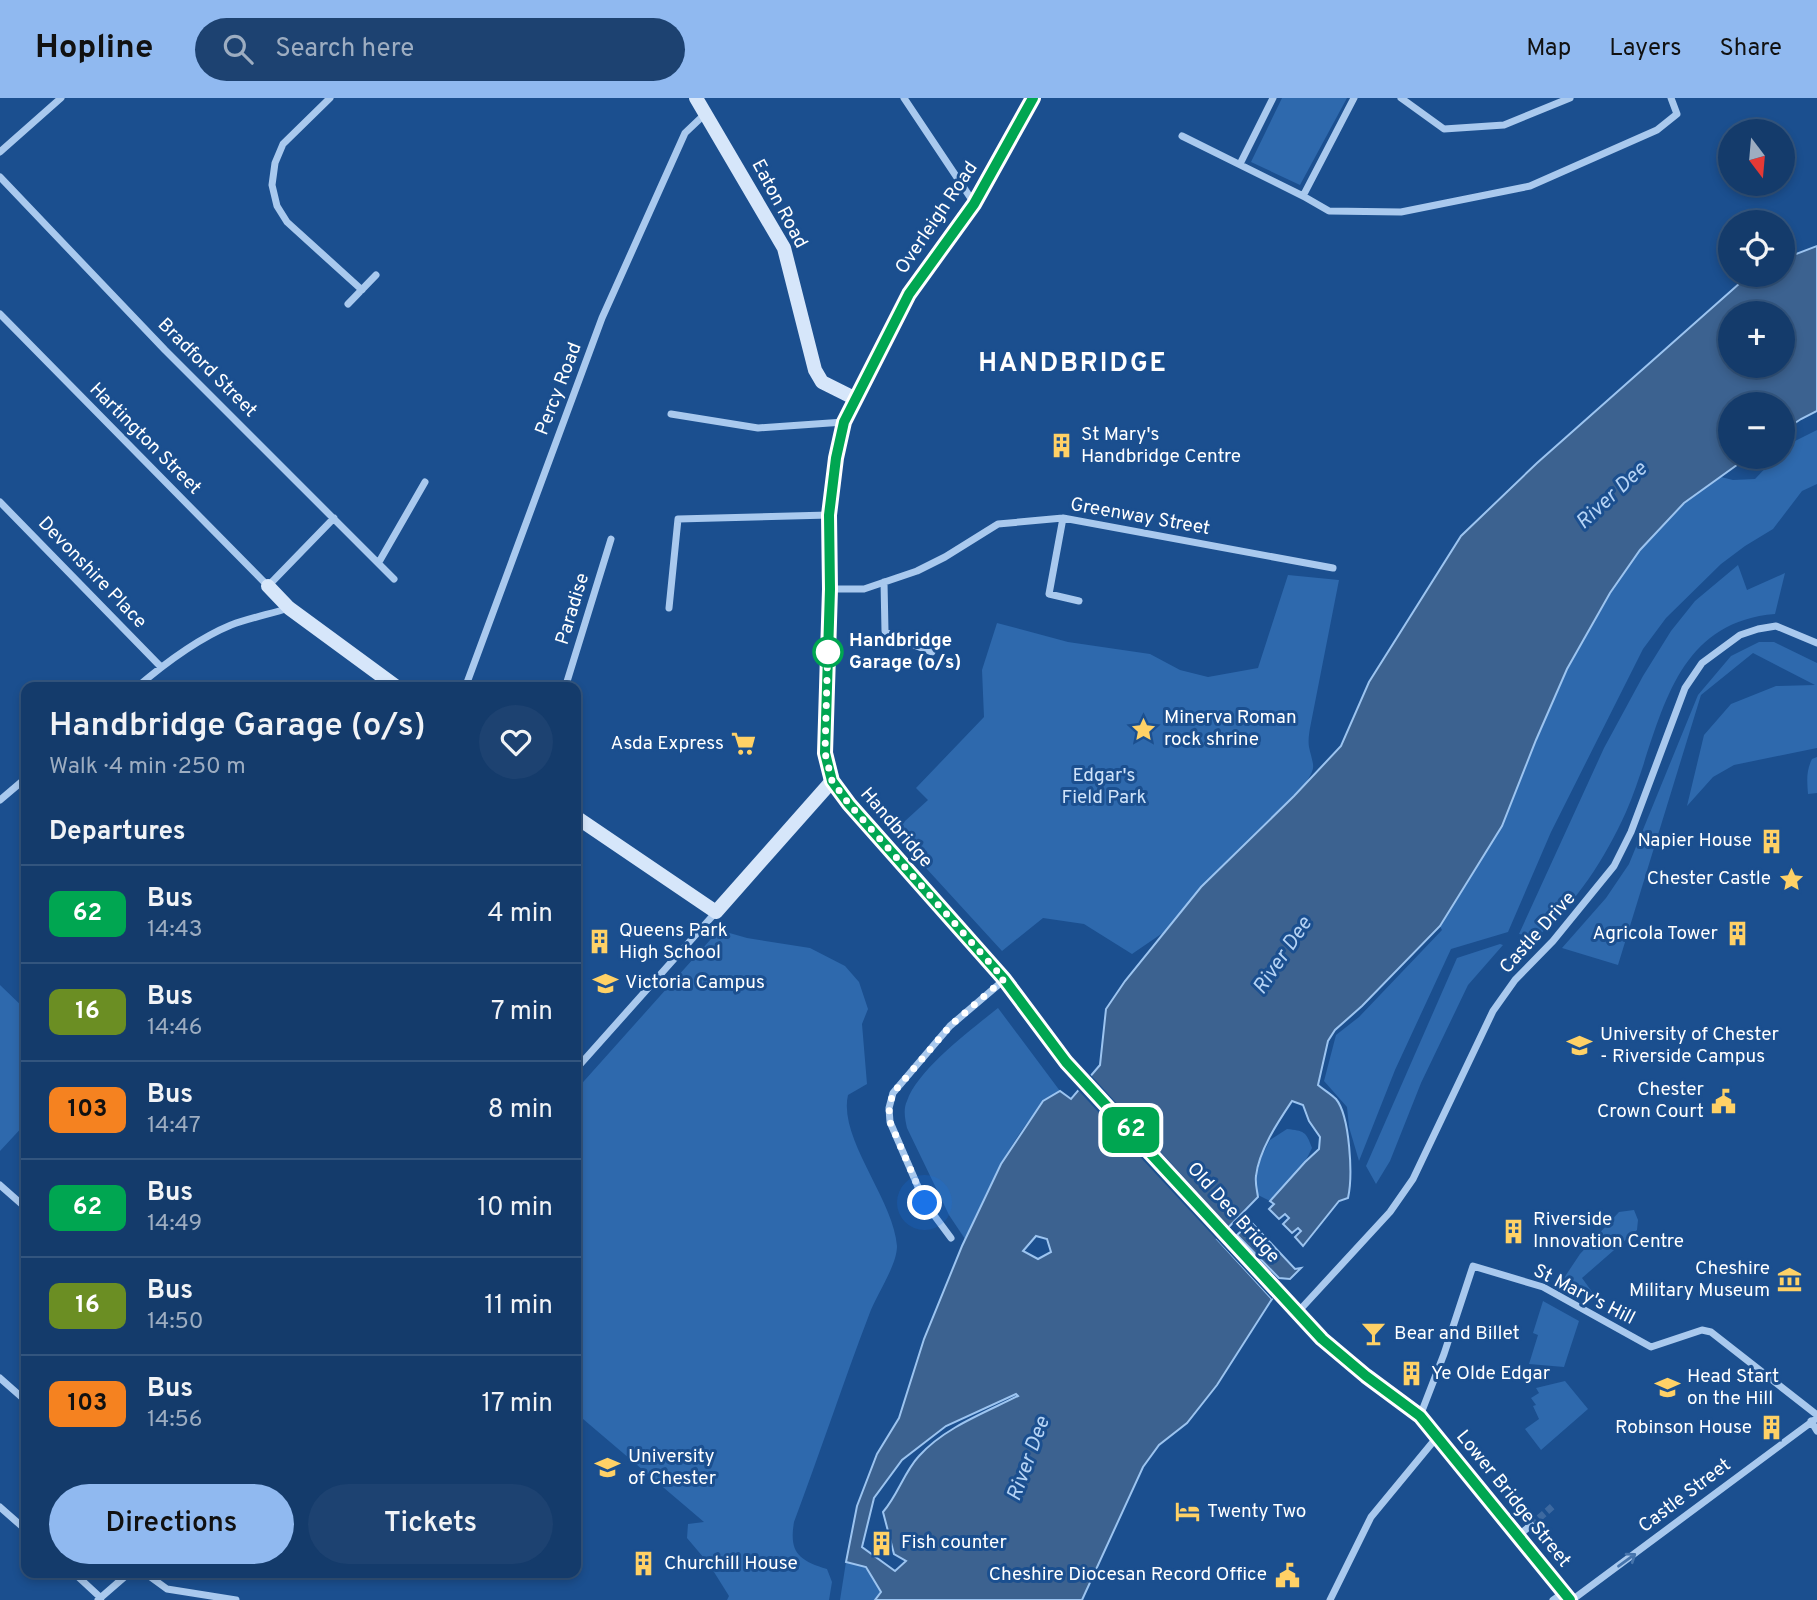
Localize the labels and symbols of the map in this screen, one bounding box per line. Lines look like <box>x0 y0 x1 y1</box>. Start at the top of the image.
north arrow <box>1718 119 1796 196</box>
street label: Eaton Road <box>745 155 813 253</box>
street label: Overleigh Road <box>890 157 984 279</box>
street label: Bradford Street <box>152 313 262 423</box>
street label: Percy Road <box>530 339 588 439</box>
district label: HANDBRIDGE <box>978 348 1168 381</box>
street label: Hartington Street <box>84 378 206 500</box>
place label: St Mary's Handbridge Centre <box>1081 423 1241 469</box>
building icon: St Mary's Handbridge Centre <box>1047 432 1075 460</box>
water label: River Dee <box>1571 455 1654 536</box>
street label: Greenway Street <box>1068 493 1212 541</box>
street label: Devonshire Place <box>32 512 152 634</box>
street label: Paradise <box>551 570 595 648</box>
place label: Handbridge Garage (o/s) <box>849 629 961 675</box>
marker: Handbridge Garage (o/s) <box>813 637 843 667</box>
place label: Minerva Roman rock shrine <box>1164 706 1297 752</box>
place icon: Minerva Roman rock shrine <box>1130 715 1158 743</box>
supermarket icon: Asda Express <box>730 730 758 758</box>
place label: Asda Express <box>611 732 724 756</box>
park label: Edgar's Field Park <box>1061 764 1147 810</box>
street label: Handbridge <box>855 783 937 873</box>
building icon: Napier House <box>1758 827 1786 855</box>
place label: Napier House <box>1637 829 1752 853</box>
place icon: Chester Castle <box>1777 865 1805 893</box>
place label: Chester Castle <box>1647 867 1771 891</box>
street label: Castle Drive <box>1495 887 1581 979</box>
water label: River Dee <box>1247 911 1319 1000</box>
place label: Queens Park High School <box>619 919 728 965</box>
building icon: Agricola Tower <box>1724 920 1752 948</box>
place label: Agricola Tower <box>1592 922 1719 946</box>
building icon: Queens Park High School <box>585 928 613 956</box>
school or university icon: Victoria Campus <box>591 969 619 997</box>
place label: Victoria Campus <box>625 971 765 995</box>
place label: University of Chester - Riverside Campus <box>1600 1023 1780 1069</box>
school or university icon: University of Chester - Riverside Campus <box>1566 1032 1594 1060</box>
place label: Chester Crown Court <box>1597 1078 1705 1124</box>
public building icon: Chester Crown Court <box>1710 1087 1738 1115</box>
line badge: 62 <box>1100 1107 1162 1153</box>
street label: Old Dee Bridge <box>1181 1157 1285 1269</box>
your location <box>907 1185 942 1220</box>
place label: Riverside Innovation Centre <box>1533 1208 1684 1254</box>
building icon: Riverside Innovation Centre <box>1499 1217 1527 1245</box>
place label: Cheshire Military Museum <box>1629 1257 1770 1303</box>
street label: St Mary's Hill <box>1529 1259 1639 1331</box>
museum icon: Cheshire Military Museum <box>1776 1266 1804 1294</box>
bar icon: Bear and Billet <box>1360 1320 1388 1348</box>
place label: Bear and Billet <box>1394 1322 1520 1346</box>
building icon: Ye Olde Edgar <box>1397 1360 1425 1388</box>
place label: Ye Olde Edgar <box>1431 1362 1551 1386</box>
place label: Head Start on the Hill <box>1687 1365 1779 1411</box>
school or university icon: Head Start on the Hill <box>1653 1374 1681 1402</box>
water label: River Dee <box>1001 1412 1057 1505</box>
building icon: Robinson House <box>1758 1414 1786 1442</box>
place label: Robinson House <box>1615 1416 1752 1440</box>
street label: Lower Bridge Street <box>1450 1426 1576 1572</box>
place label: University of Chester <box>628 1445 717 1491</box>
street label: Castle Street <box>1634 1453 1736 1539</box>
school or university icon: University of Chester <box>594 1454 622 1482</box>
hotel icon: Twenty Two <box>1173 1498 1201 1526</box>
place label: Twenty Two <box>1207 1500 1306 1524</box>
building icon: Fish counter <box>867 1529 895 1557</box>
place label: Fish counter <box>901 1531 1007 1555</box>
building icon: Churchill House <box>630 1550 658 1578</box>
place label: Churchill House <box>664 1552 798 1576</box>
one-way arrow <box>1617 1552 1636 1567</box>
public building icon: Cheshire Diocesan Record Office <box>1273 1561 1301 1589</box>
place label: Cheshire Diocesan Record Office <box>989 1563 1267 1587</box>

